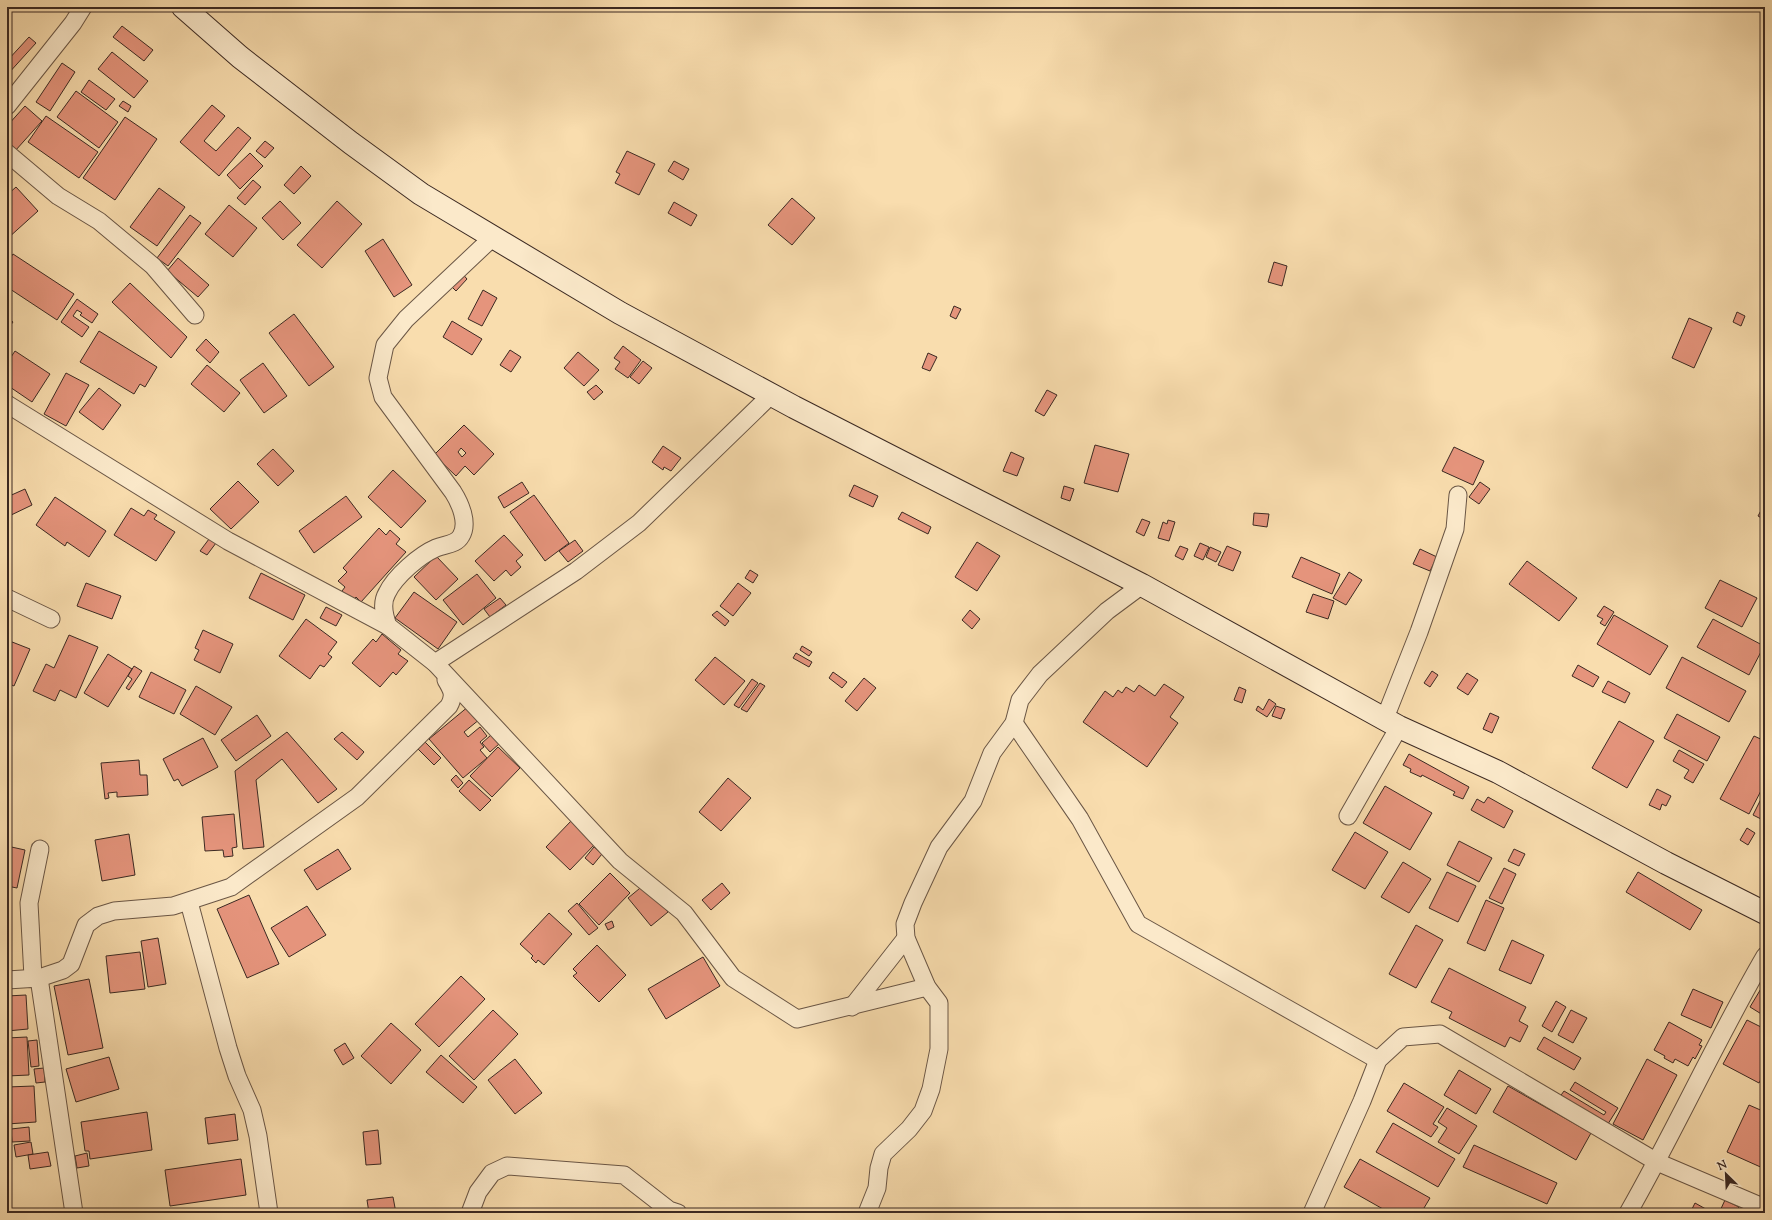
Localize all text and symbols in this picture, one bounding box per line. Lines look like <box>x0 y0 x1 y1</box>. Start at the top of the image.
north arrow <box>1706 1154 1746 1194</box>
text: N <box>1714 1157 1730 1175</box>

